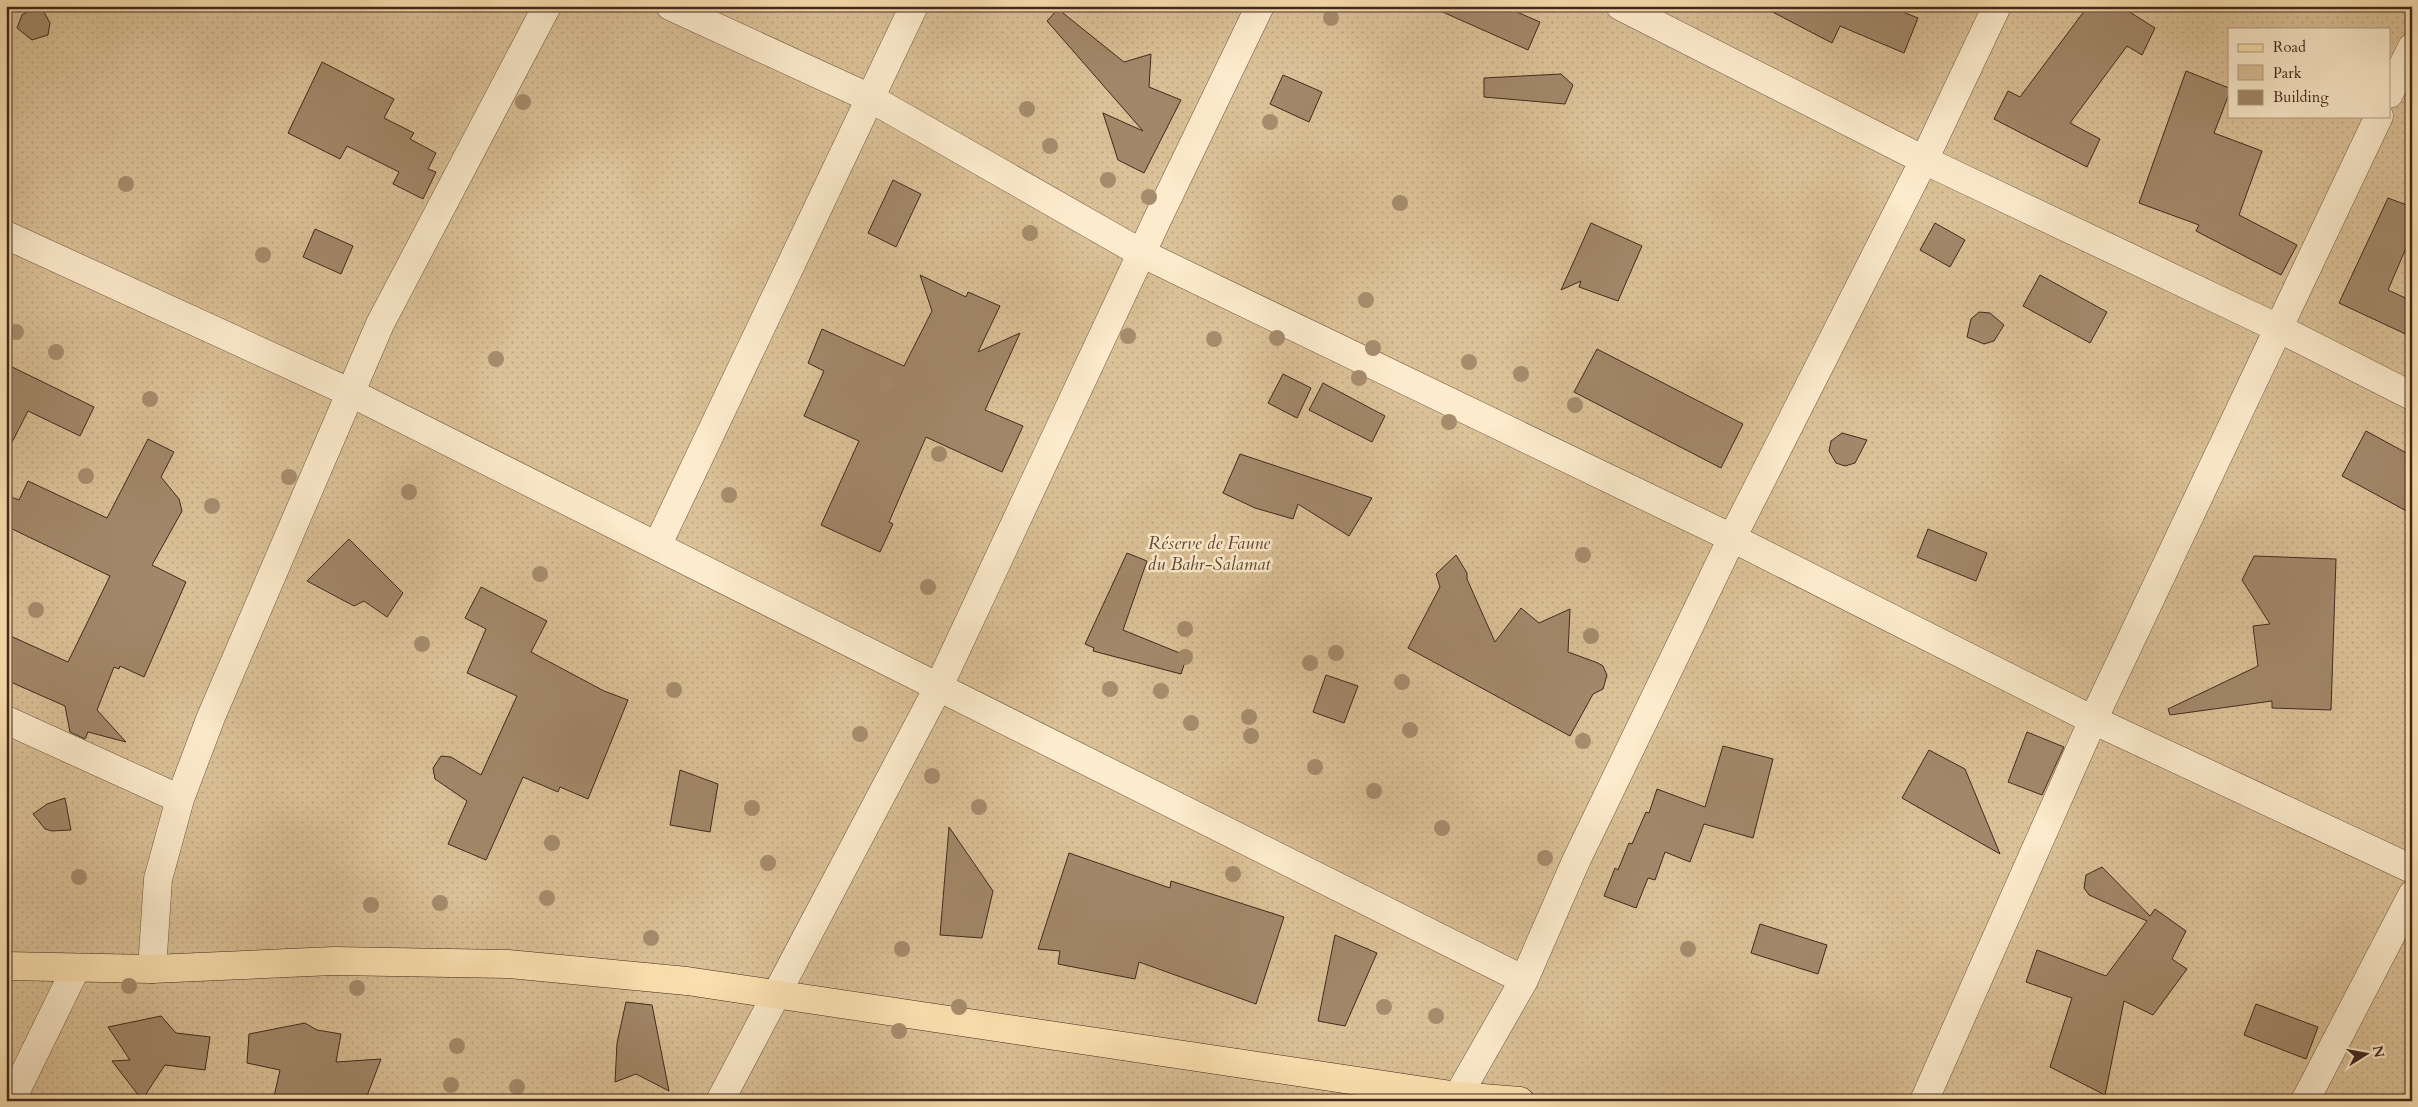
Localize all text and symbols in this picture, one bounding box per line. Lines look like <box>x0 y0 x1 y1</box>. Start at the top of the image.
legend <box>2228 28 2390 118</box>
text: Road <box>2273 37 2306 57</box>
text: Park <box>2273 63 2302 83</box>
text: Building <box>2273 87 2329 107</box>
park label: Réserve de Faune du Bahr-Salamat <box>1148 531 1271 577</box>
north arrow <box>2340 1030 2390 1080</box>
text: N <box>2368 1044 2389 1059</box>

